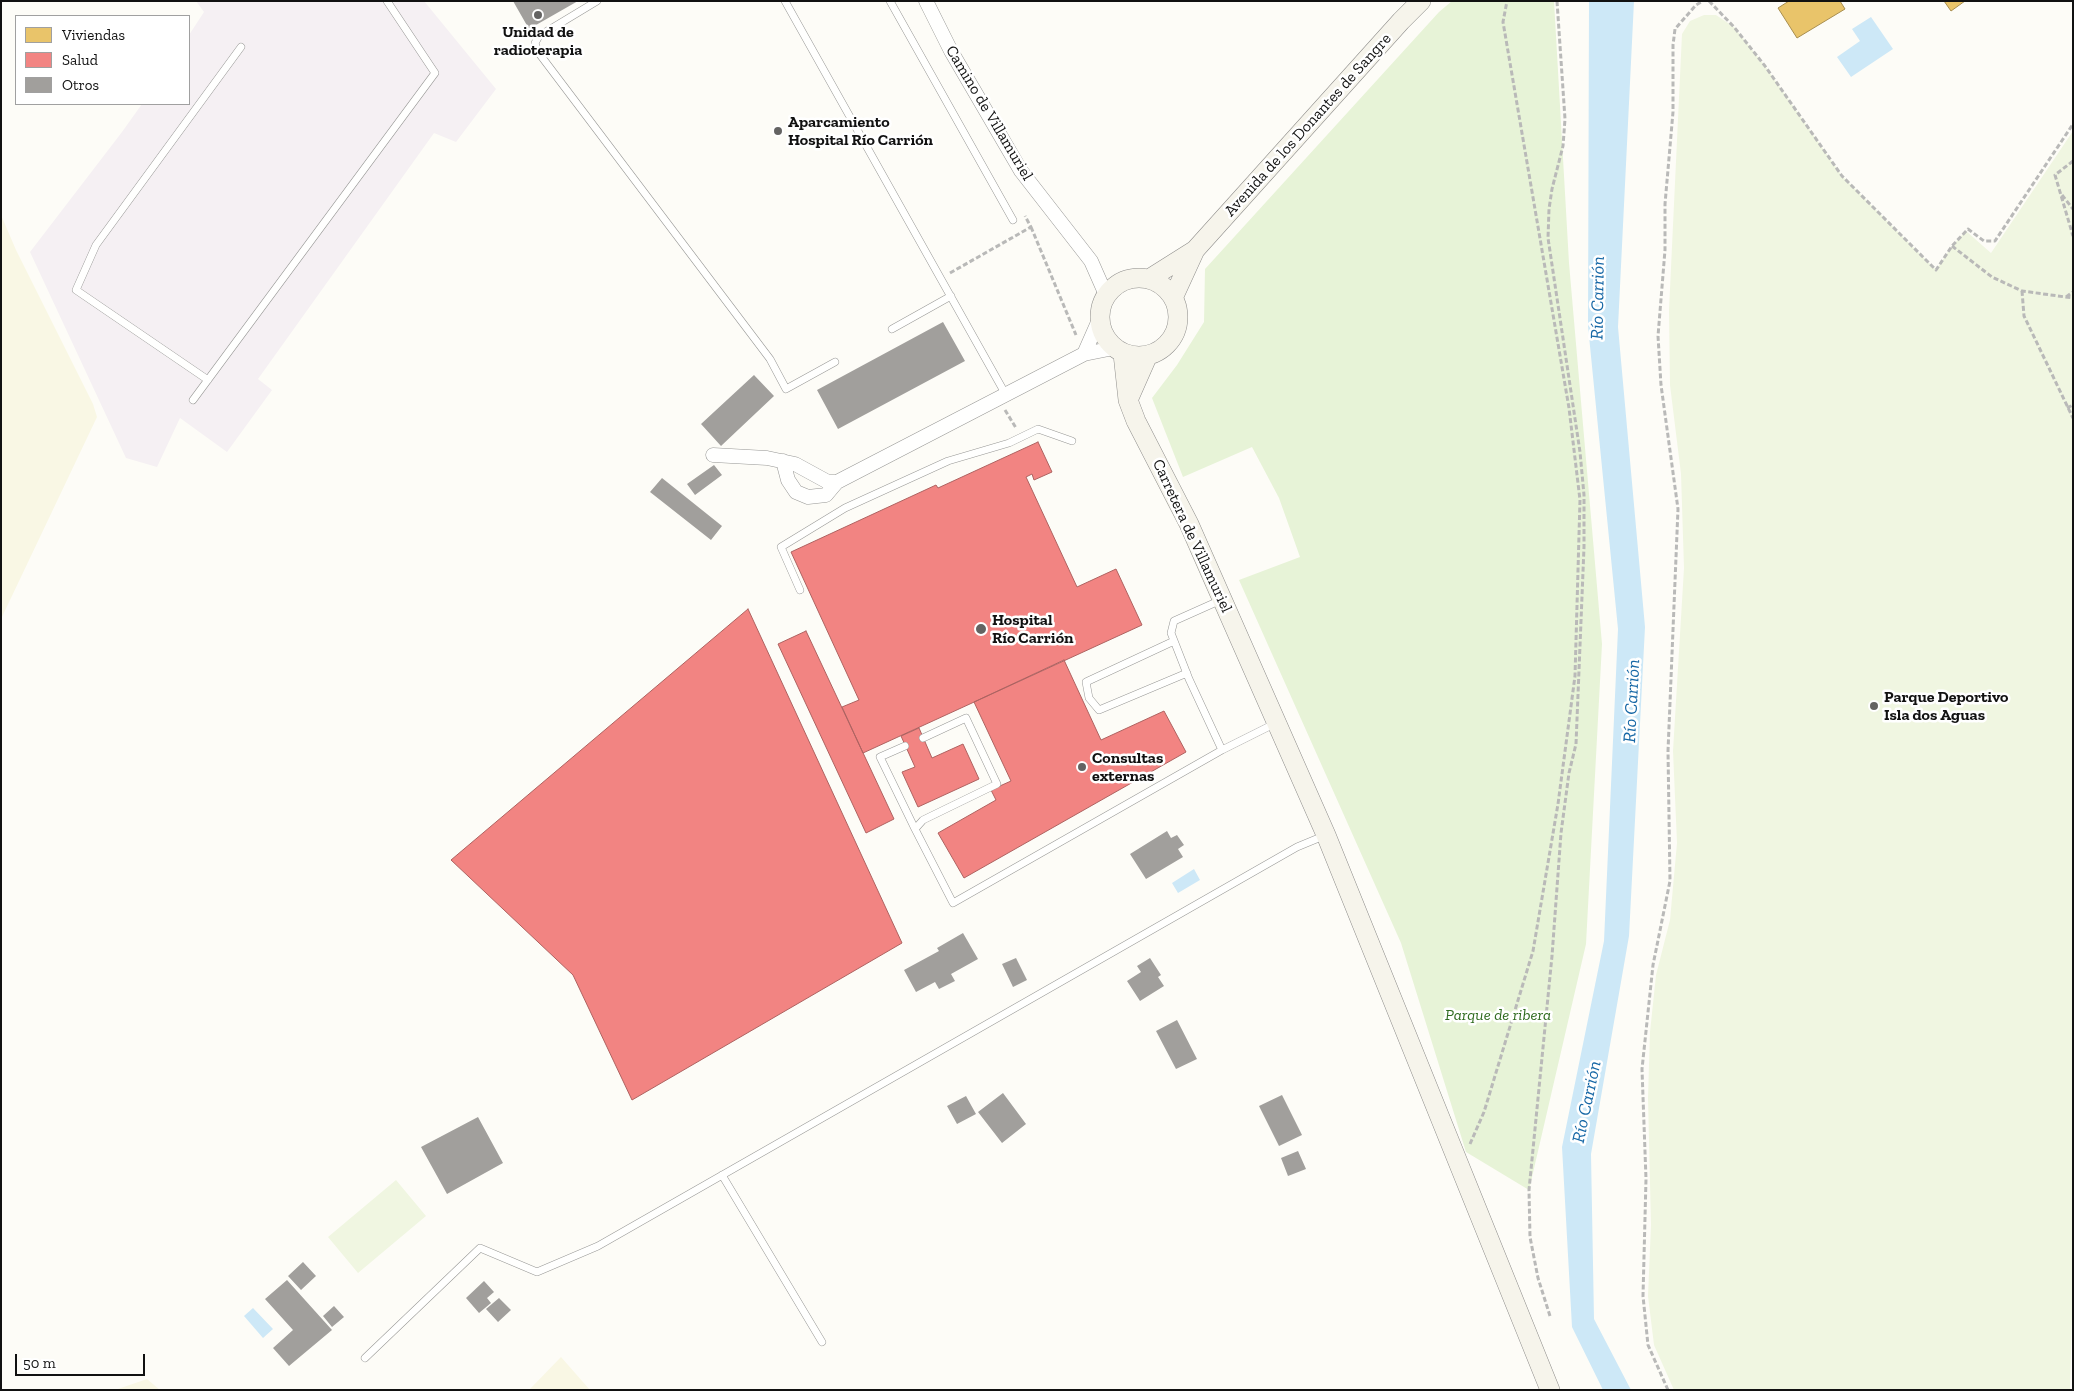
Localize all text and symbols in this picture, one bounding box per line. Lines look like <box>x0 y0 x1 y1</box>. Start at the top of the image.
marker: Unidad de radioterapia <box>532 9 544 21</box>
legend <box>15 15 190 105</box>
place label: Unidad de radioterapia <box>494 22 582 60</box>
text: Viviendas <box>62 26 125 44</box>
street label: Avenida de los Donantes de Sangre <box>1221 29 1395 221</box>
street label: Camino de Villamuriel <box>941 42 1037 184</box>
text: Salud <box>62 51 98 69</box>
text: Otros <box>62 76 99 94</box>
place label: Aparcamiento Hospital Río Carrión <box>788 112 933 150</box>
marker: Aparcamiento Hospital Río Carrión <box>772 125 784 137</box>
water label: Río Carrión <box>1586 256 1610 340</box>
street label: Carretera de Villamuriel <box>1148 456 1236 616</box>
place label: Hospital Río Carrión <box>992 610 1073 648</box>
marker: Hospital Río Carrión <box>974 622 988 636</box>
water label: Río Carrión <box>1619 659 1645 743</box>
place label: Parque Deportivo Isla dos Aguas <box>1884 687 2008 725</box>
marker: Parque Deportivo Isla dos Aguas <box>1868 700 1880 712</box>
place label: Consultas externas <box>1092 748 1163 786</box>
marker: Consultas externas <box>1076 761 1088 773</box>
park label: Parque de ribera <box>1445 1005 1551 1025</box>
water label: Río Carrión <box>1568 1059 1606 1145</box>
scale bar <box>18 1344 148 1376</box>
text: 50 m <box>23 1354 56 1372</box>

